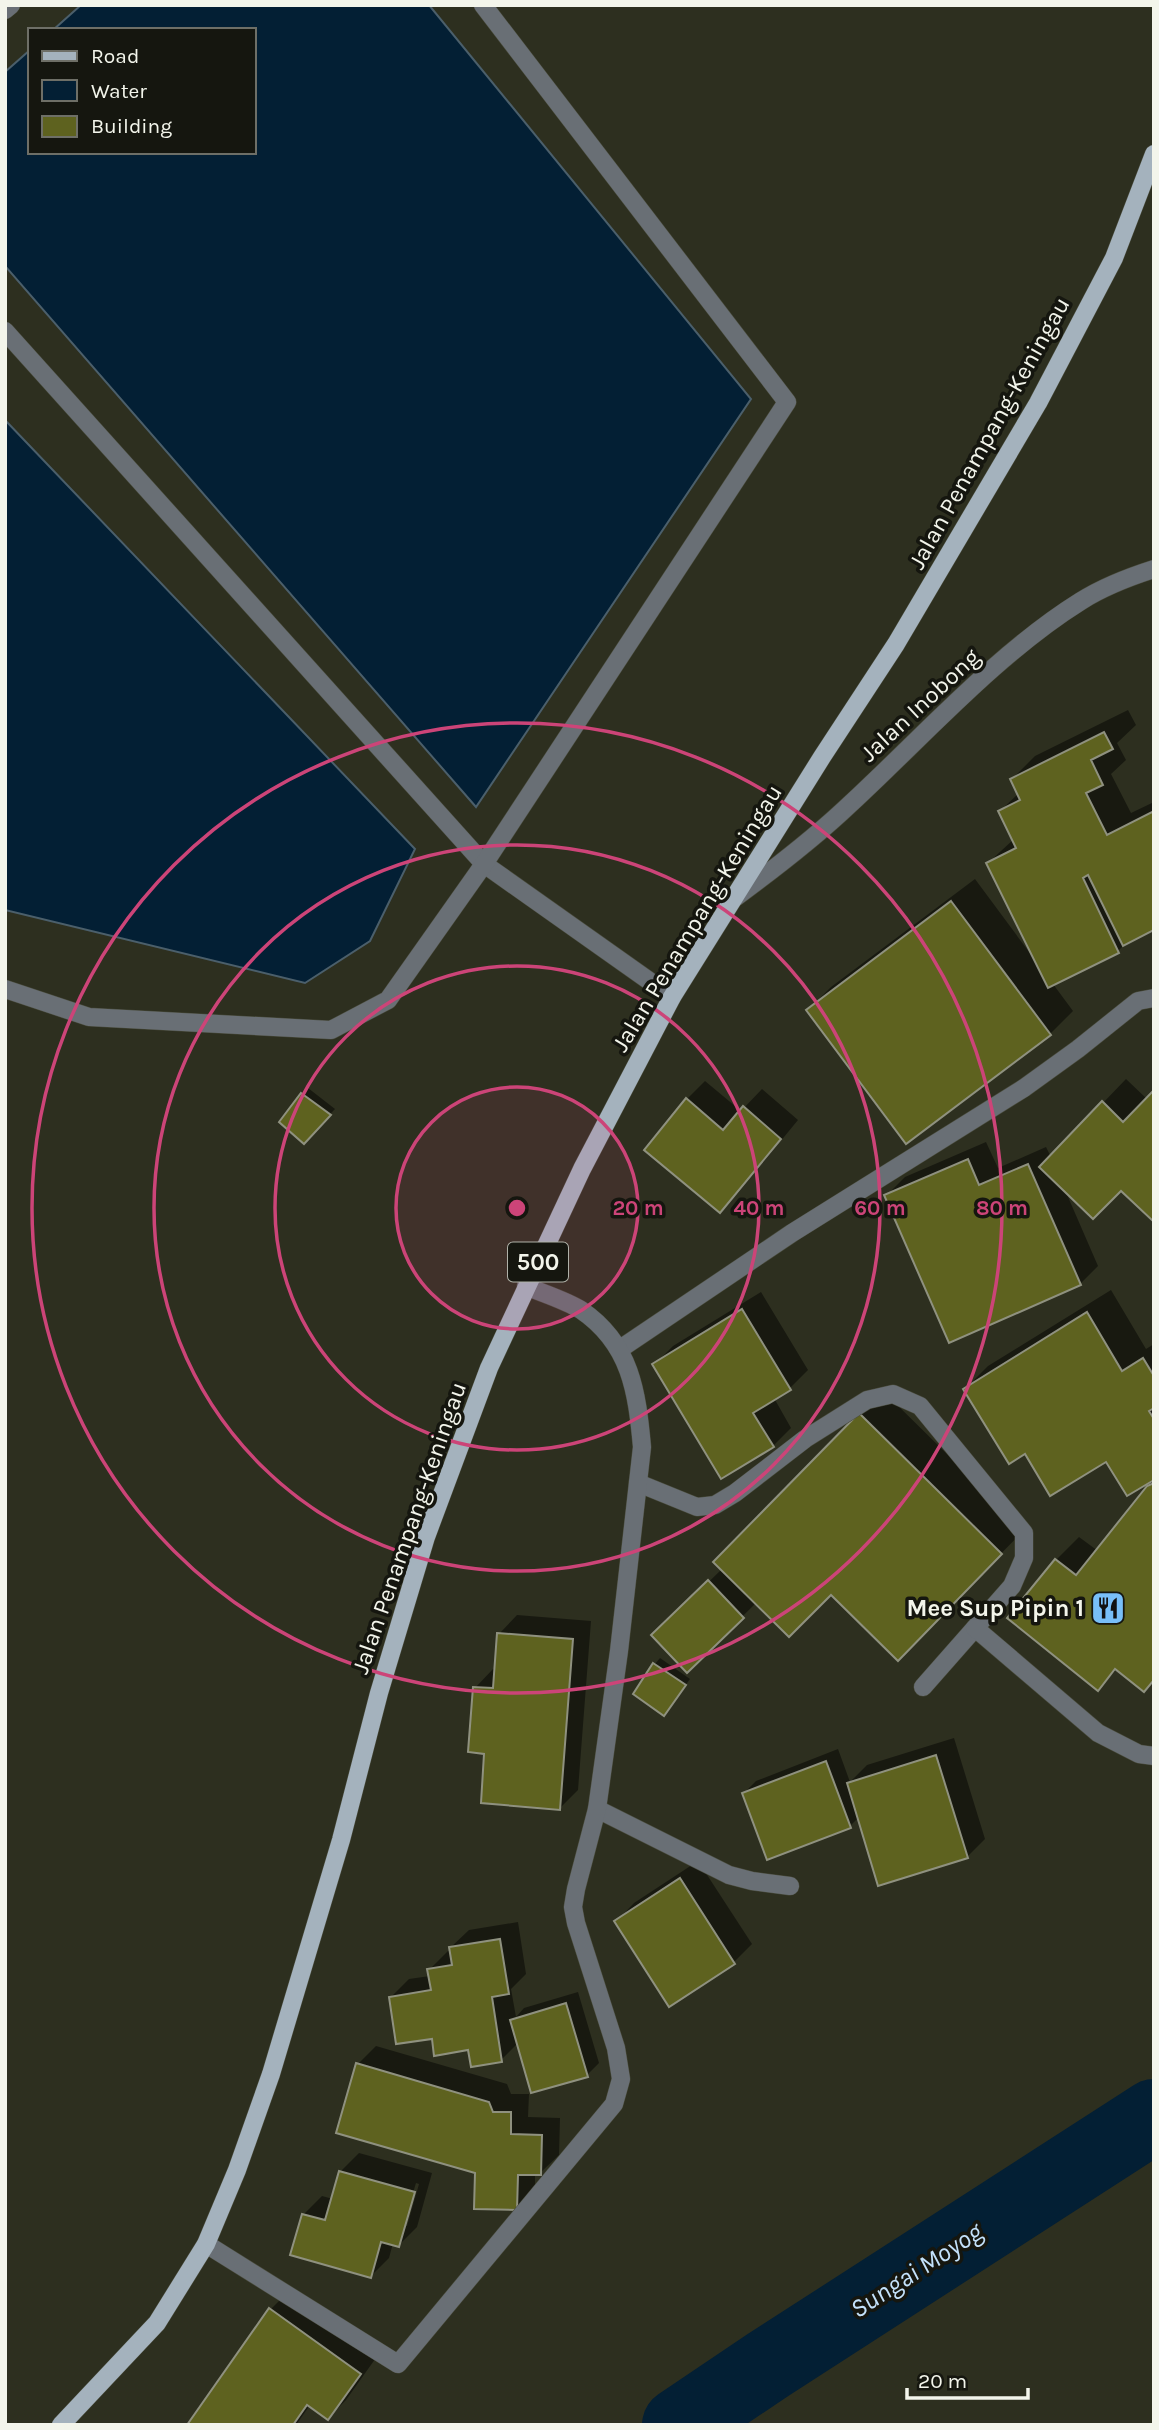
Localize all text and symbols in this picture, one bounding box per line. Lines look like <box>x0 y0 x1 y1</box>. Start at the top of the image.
legend <box>28 28 256 154</box>
text: Road <box>91 44 139 68</box>
text: Water <box>91 79 147 103</box>
text: Building <box>91 114 172 138</box>
street label: Jalan Penampang-Keningau <box>902 292 1076 574</box>
street label: Jalan Inobong <box>855 642 986 767</box>
street label: Jalan Penampang-Keningau <box>606 779 788 1057</box>
centre of rings <box>505 1196 529 1220</box>
text: 20 m <box>612 1196 664 1220</box>
text: 40 m <box>733 1196 785 1220</box>
text: 60 m <box>854 1196 906 1220</box>
text: 80 m <box>976 1196 1028 1220</box>
road number: 500 <box>508 1242 568 1282</box>
street label: Jalan Penampang-Keningau <box>346 1378 472 1678</box>
restaurant icon: Mee Sup Pipin 1 <box>1089 1589 1127 1627</box>
place label: Mee Sup Pipin 1 <box>907 1594 1084 1622</box>
water label: Sungai Moyog <box>844 2215 990 2325</box>
scale bar <box>907 2356 1028 2400</box>
text: 20 m <box>918 2369 967 2393</box>

